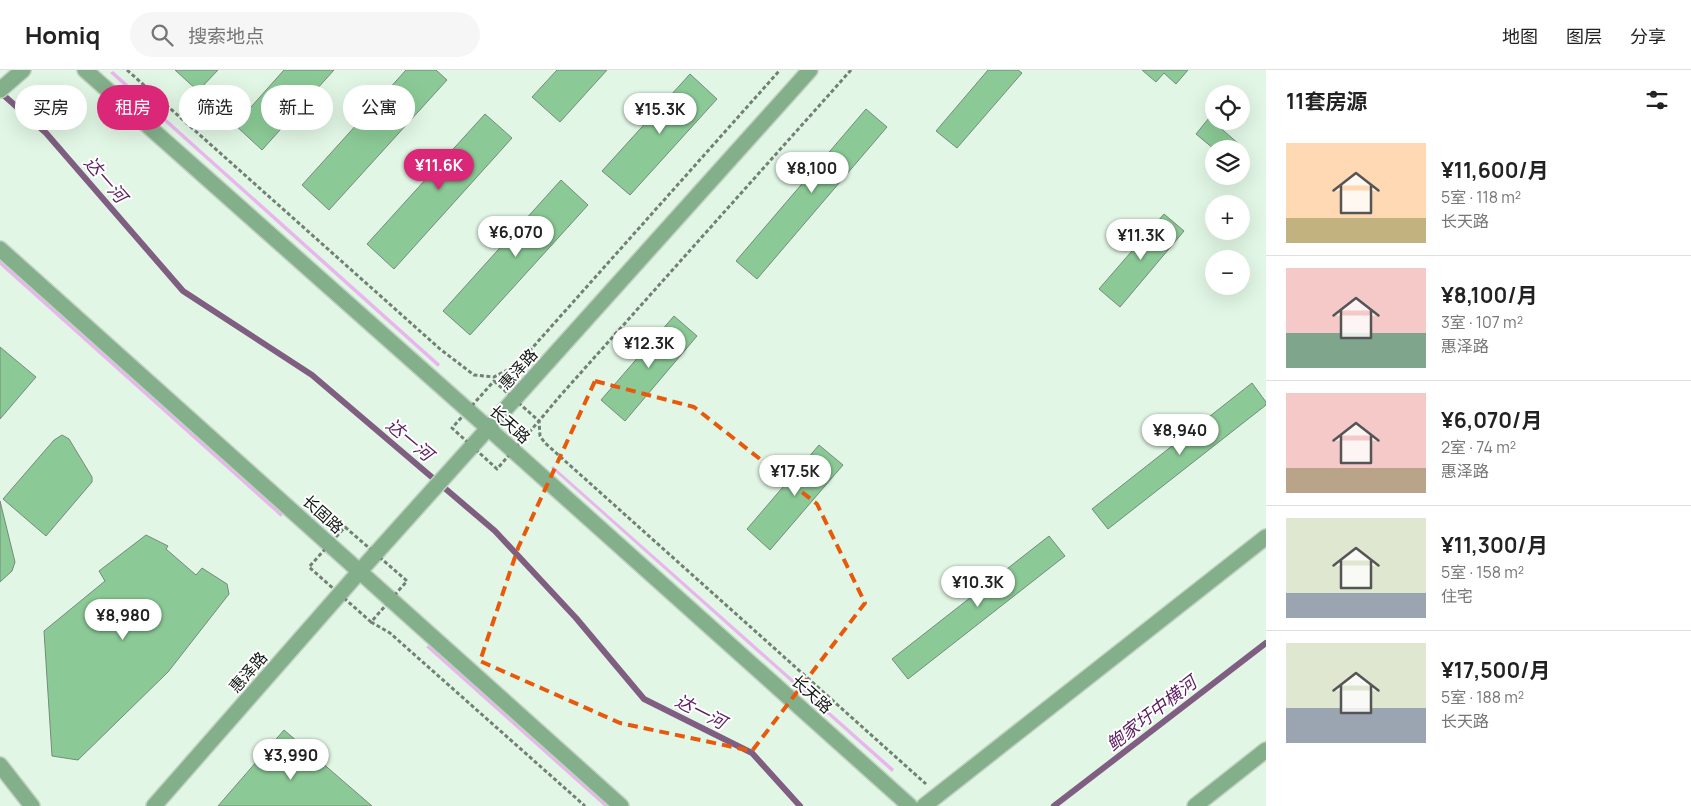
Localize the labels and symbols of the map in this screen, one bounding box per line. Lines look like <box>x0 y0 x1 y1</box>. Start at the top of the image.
pin: ¥15.3K <box>619 92 701 135</box>
pin: ¥11.6K <box>398 148 480 191</box>
water label: 达一河 <box>79 151 135 210</box>
pin: ¥8,100 <box>771 152 853 194</box>
pin: ¥6,070 <box>475 216 557 258</box>
pin: ¥11.3K <box>1100 218 1182 261</box>
pin: ¥12.3K <box>608 326 690 369</box>
street label: 惠泽路 <box>494 344 542 394</box>
street label: 长天路 <box>485 400 535 448</box>
water label: 达一河 <box>382 412 441 467</box>
pin: ¥8,940 <box>1139 414 1221 456</box>
pin: ¥17.5K <box>754 454 836 497</box>
street label: 长固路 <box>298 490 348 538</box>
pin: ¥10.3K <box>937 566 1019 608</box>
pin: ¥8,980 <box>82 598 164 641</box>
street label: 惠泽路 <box>224 647 272 697</box>
water label: 鲍家圩中横河 <box>1101 668 1203 756</box>
street label: 长天路 <box>787 670 837 718</box>
water label: 达一河 <box>671 688 733 735</box>
pin: ¥3,990 <box>250 738 332 781</box>

